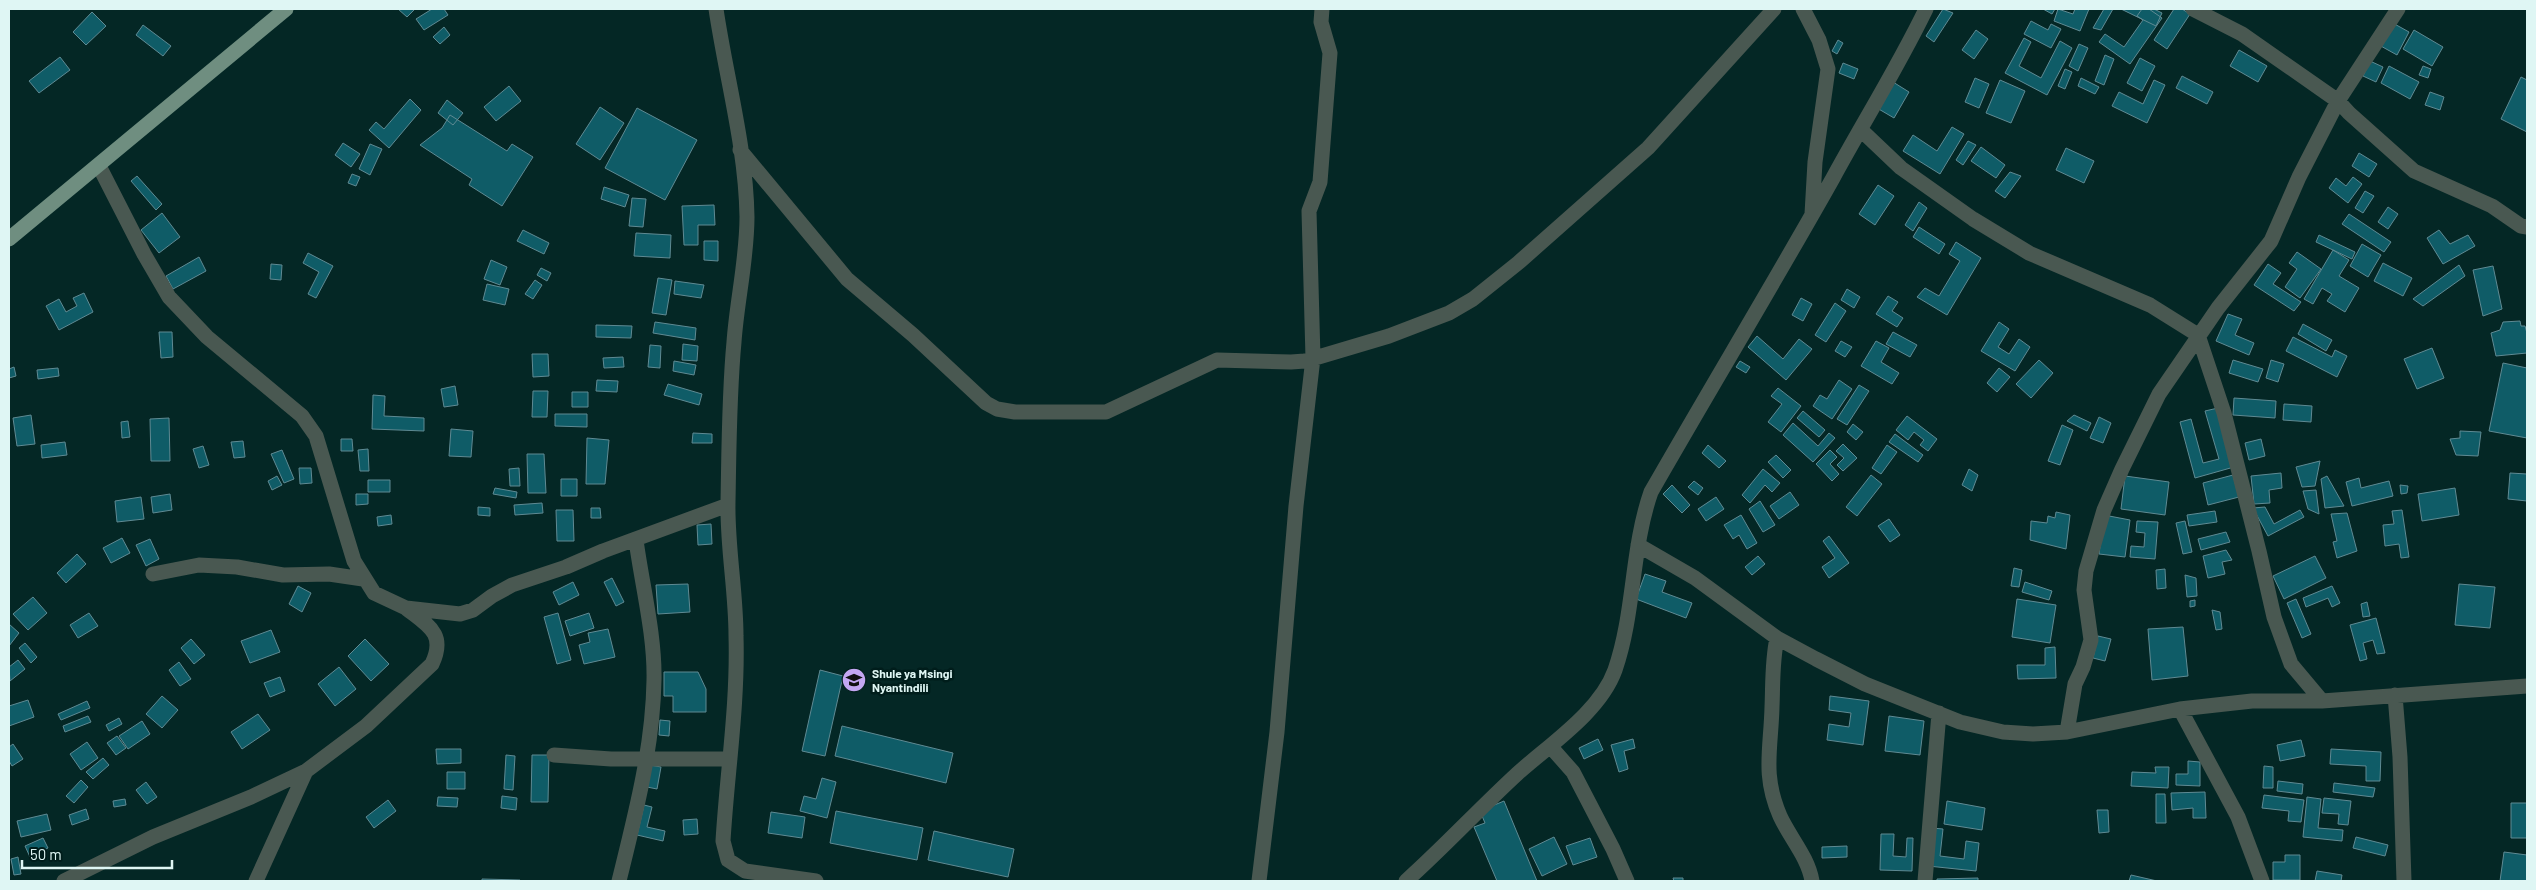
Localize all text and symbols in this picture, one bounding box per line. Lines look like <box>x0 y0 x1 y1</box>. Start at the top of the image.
place label: Shule ya Msingi Nyantindili <box>872 666 953 694</box>
school or university icon: Shule ya Msingi Nyantindili <box>841 667 867 693</box>
scale bar <box>22 838 172 870</box>
text: 50 m <box>30 845 62 863</box>

